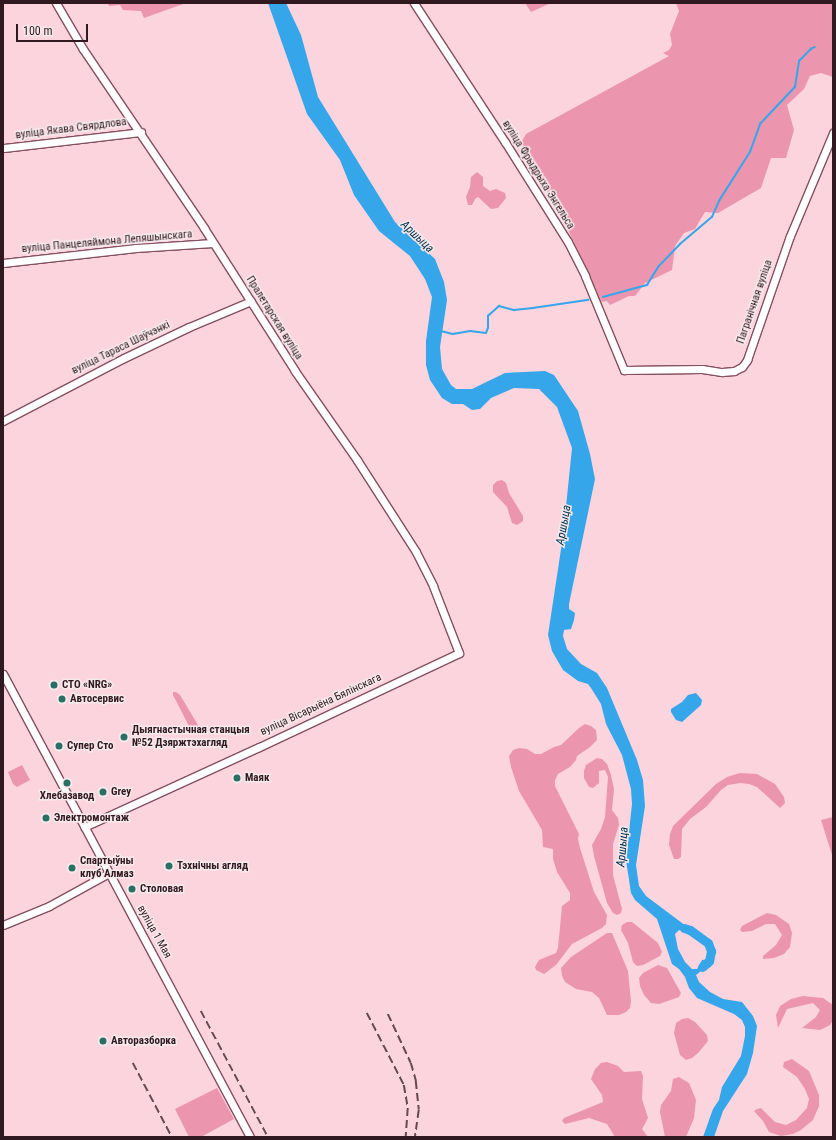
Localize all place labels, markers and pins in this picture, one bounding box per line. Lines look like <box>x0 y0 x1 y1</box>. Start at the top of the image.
place label: СТО «NRG» <box>62 678 112 692</box>
marker: СТО «NRG» <box>49 680 59 690</box>
place label: Автосервис <box>70 692 124 706</box>
marker: Автосервис <box>57 694 67 704</box>
place label: Дыягнастычная станцыя №52 Дзяржтэхагляд <box>132 724 250 750</box>
marker: Дыягнастычная станцыя №52 Дзяржтэхагляд <box>119 732 129 742</box>
place label: Супер Сто <box>67 739 113 753</box>
marker: Супер Сто <box>54 741 64 751</box>
place label: Маяк <box>245 771 269 785</box>
marker: Маяк <box>232 773 242 783</box>
marker: Хлебазавод <box>62 778 72 788</box>
place label: Grey <box>111 785 131 799</box>
marker: Grey <box>98 787 108 797</box>
place label: Хлебазавод <box>40 789 94 803</box>
place label: Электромонтаж <box>54 811 129 825</box>
marker: Электромонтаж <box>41 813 51 823</box>
place label: Спартыўны клуб Алмаз <box>80 855 134 881</box>
place label: Тэхнічны агляд <box>177 859 248 873</box>
marker: Тэхнічны агляд <box>164 861 174 871</box>
marker: Спартыўны клуб Алмаз <box>67 863 77 873</box>
place label: Столовая <box>140 882 184 896</box>
marker: Столовая <box>127 884 137 894</box>
place label: Авторазборка <box>111 1034 176 1048</box>
marker: Авторазборка <box>98 1036 108 1046</box>

